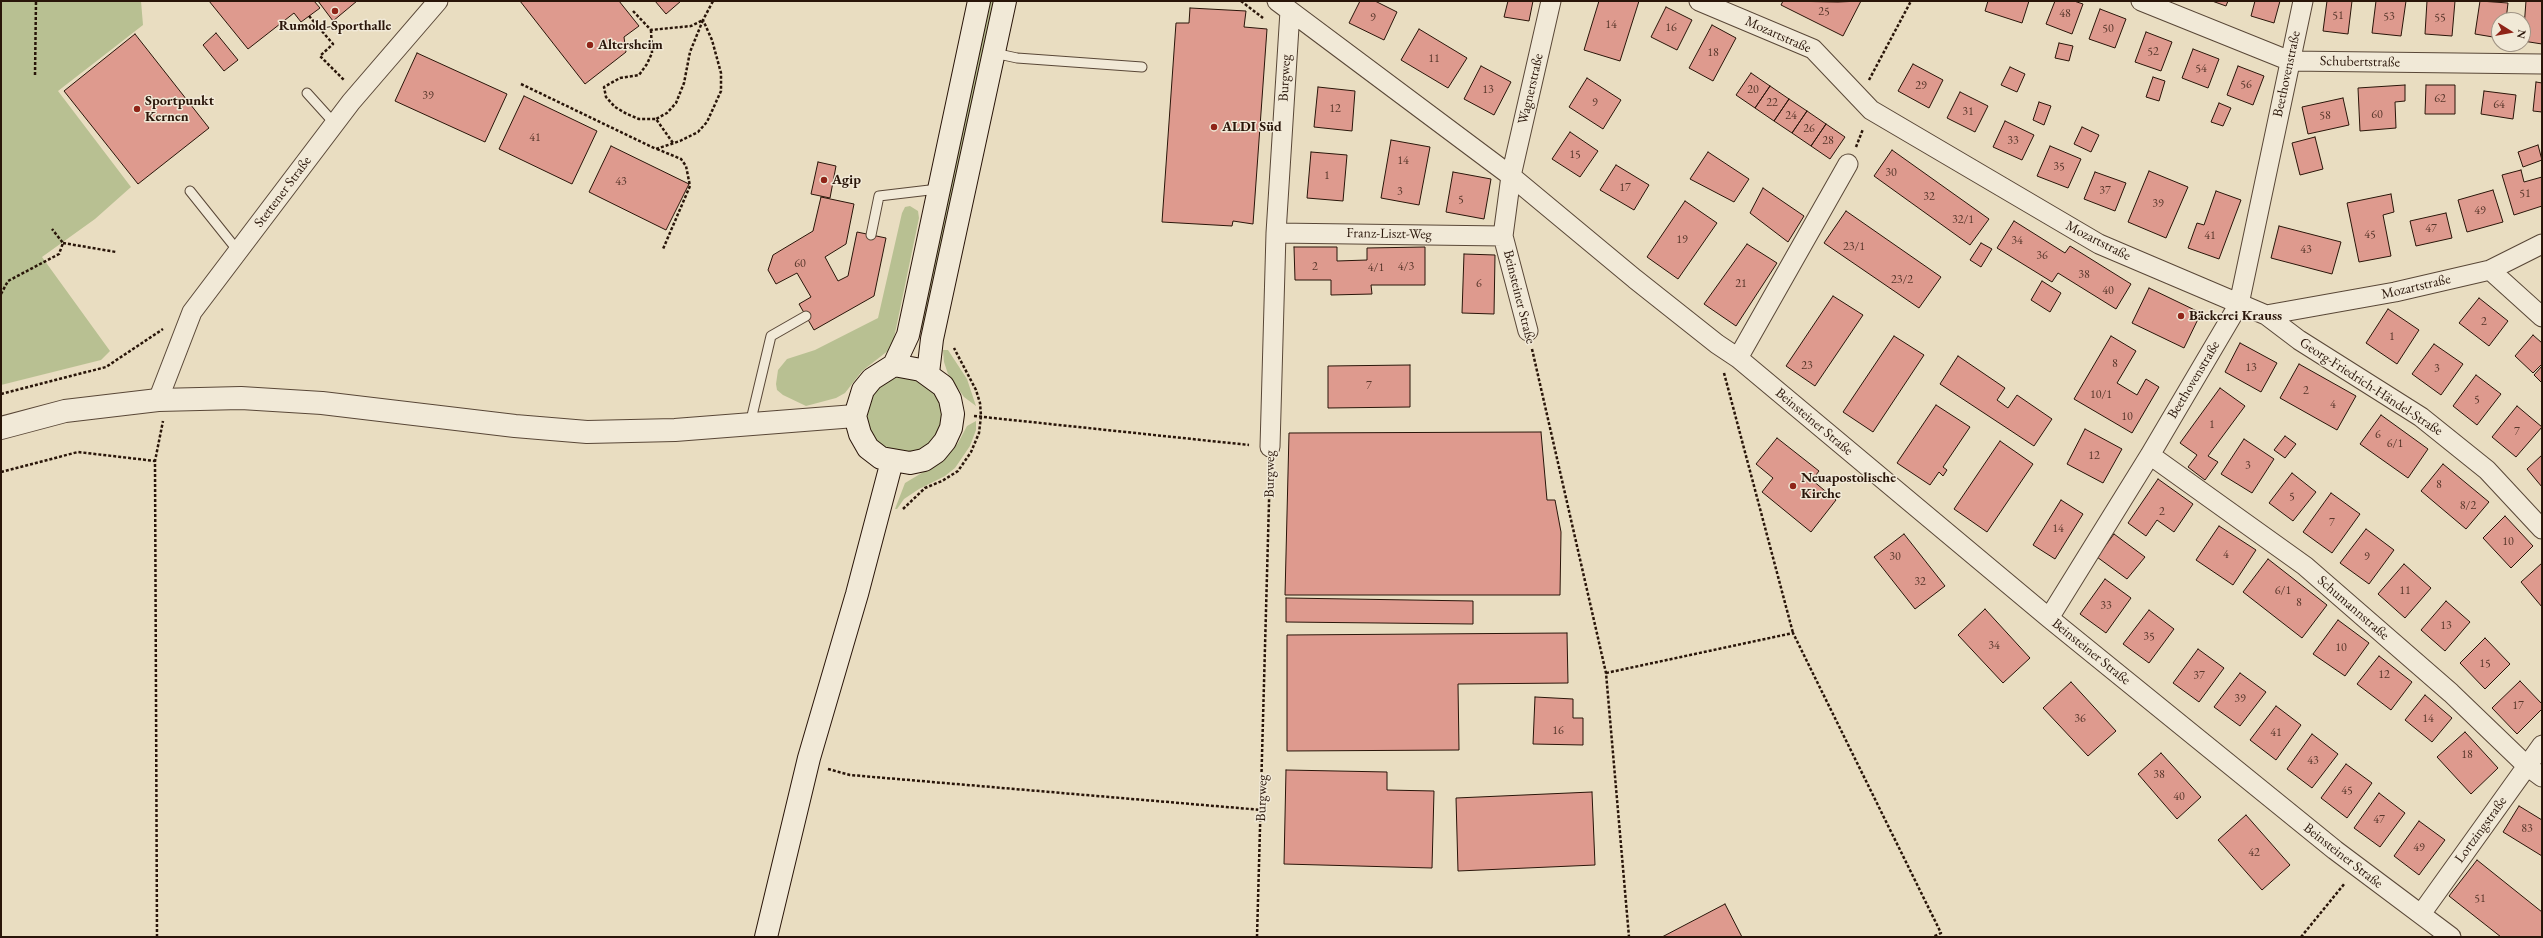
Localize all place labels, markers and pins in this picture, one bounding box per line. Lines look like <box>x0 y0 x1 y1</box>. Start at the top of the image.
marker: Rumold-Sporthalle <box>330 6 340 16</box>
place label: Rumold-Sporthalle <box>279 18 391 34</box>
place label: Altersheim <box>598 37 663 53</box>
marker: Altersheim <box>585 40 595 50</box>
place label: Sportpunkt Kernen <box>145 93 214 126</box>
marker: Sportpunkt Kernen <box>132 104 142 114</box>
place label: ALDI Süd <box>1222 119 1282 135</box>
marker: ALDI Süd <box>1209 122 1219 132</box>
place label: Agip <box>832 172 861 188</box>
marker: Agip <box>819 175 829 185</box>
place label: Bäckerei Krauss <box>2189 308 2282 324</box>
marker: Bäckerei Krauss <box>2176 311 2186 321</box>
place label: Neuapostolische Kirche <box>1801 470 1896 502</box>
marker: Neuapostolische Kirche <box>1788 481 1798 491</box>

